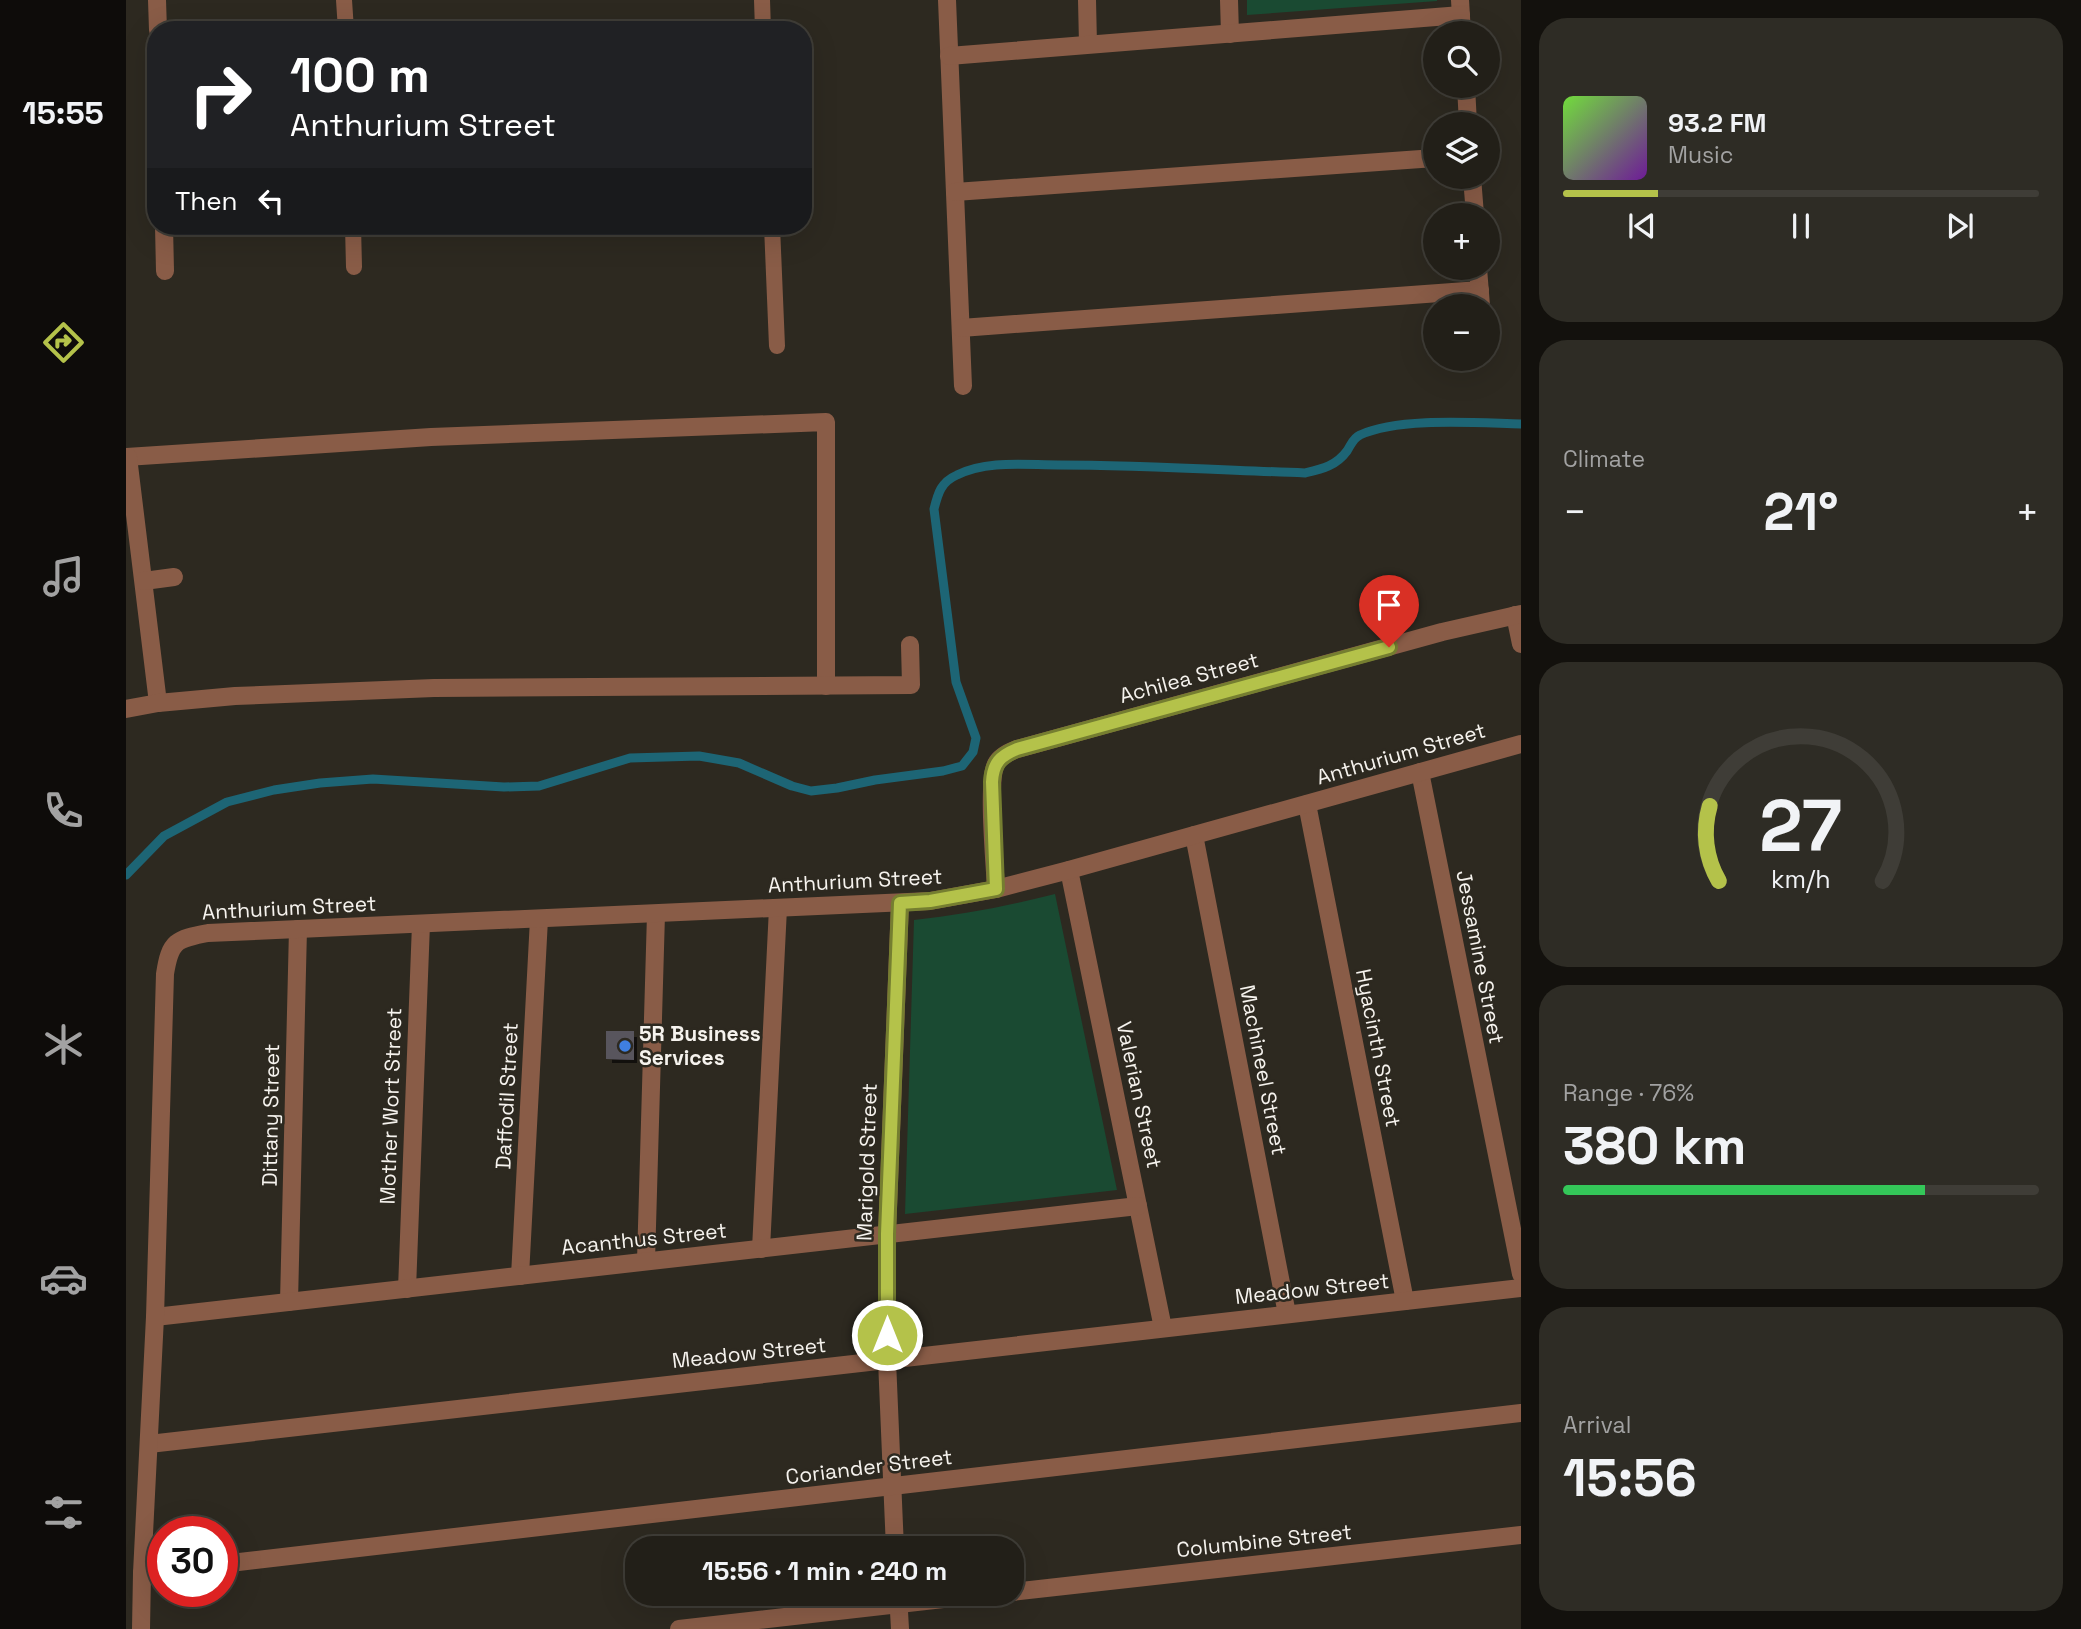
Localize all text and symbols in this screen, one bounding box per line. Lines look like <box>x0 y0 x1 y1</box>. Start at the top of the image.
map controls <box>1423 21 1500 371</box>
button: search <box>1423 21 1500 98</box>
text: 100 m <box>290 44 430 106</box>
icon: right <box>175 49 266 140</box>
text: 15:55 <box>22 93 104 133</box>
text: Anthurium Street <box>290 105 556 145</box>
text: 93.2 FM <box>1668 106 1767 140</box>
button: layers <box>1423 112 1500 189</box>
text: Music <box>1668 140 1733 170</box>
icon: left <box>252 182 290 220</box>
text: Then <box>175 184 238 218</box>
button: + <box>1423 203 1500 280</box>
icon: previous <box>1623 207 1661 245</box>
icon: pause <box>1782 207 1820 245</box>
icon: next <box>1941 207 1979 245</box>
button: − <box>1423 294 1500 371</box>
icon: directions <box>39 318 88 367</box>
text: Climate <box>1563 444 1645 474</box>
text: 21° <box>1764 479 1838 545</box>
text: − <box>1563 488 1587 536</box>
text: + <box>2015 488 2039 536</box>
icon: music <box>39 552 88 601</box>
pin <box>1359 575 1419 647</box>
icon: arrive <box>1370 586 1408 624</box>
street label: Achilea Street <box>1116 646 1261 709</box>
street label: Anthurium Street <box>1313 716 1488 791</box>
text: 27 <box>1760 779 1842 872</box>
icon: phone <box>39 786 88 835</box>
street label: Anthurium Street <box>767 862 943 899</box>
text: km/h <box>1771 862 1831 894</box>
street label: Jessamine Street <box>1450 868 1511 1046</box>
street label: Anthurium Street <box>201 889 377 926</box>
street label: Hyacinth Street <box>1350 966 1407 1129</box>
street label: Machineel Street <box>1234 982 1293 1157</box>
street label: Mother Wort Street <box>374 1007 407 1205</box>
street label: Valerian Street <box>1111 1019 1168 1171</box>
icon: climate <box>39 1020 88 1069</box>
place label: 5R Business Services <box>639 1020 761 1071</box>
street label: Daffodil Street <box>489 1022 524 1170</box>
marker: 5R Business Services <box>617 1038 633 1054</box>
street label: Dittany Street <box>256 1043 285 1187</box>
text: Range · 76% <box>1563 1078 1694 1108</box>
street label: Marigold Street <box>850 1083 883 1241</box>
text: 380 km <box>1563 1113 1746 1179</box>
street label: Acanthus Street <box>560 1216 728 1261</box>
icon: car <box>39 1254 88 1303</box>
street label: Meadow Street <box>1233 1267 1390 1310</box>
position arrow <box>850 1298 924 1372</box>
street label: Meadow Street <box>670 1331 827 1374</box>
text: Arrival <box>1563 1410 1631 1440</box>
street label: Coriander Street <box>784 1443 954 1490</box>
text: 15:56 <box>1563 1445 1697 1511</box>
icon: filters <box>39 1488 88 1537</box>
speed limit sign: 30 <box>147 1516 238 1607</box>
street label: Columbine Street <box>1175 1518 1353 1563</box>
text: 15:56 · 1 min · 240 m <box>702 1554 947 1588</box>

